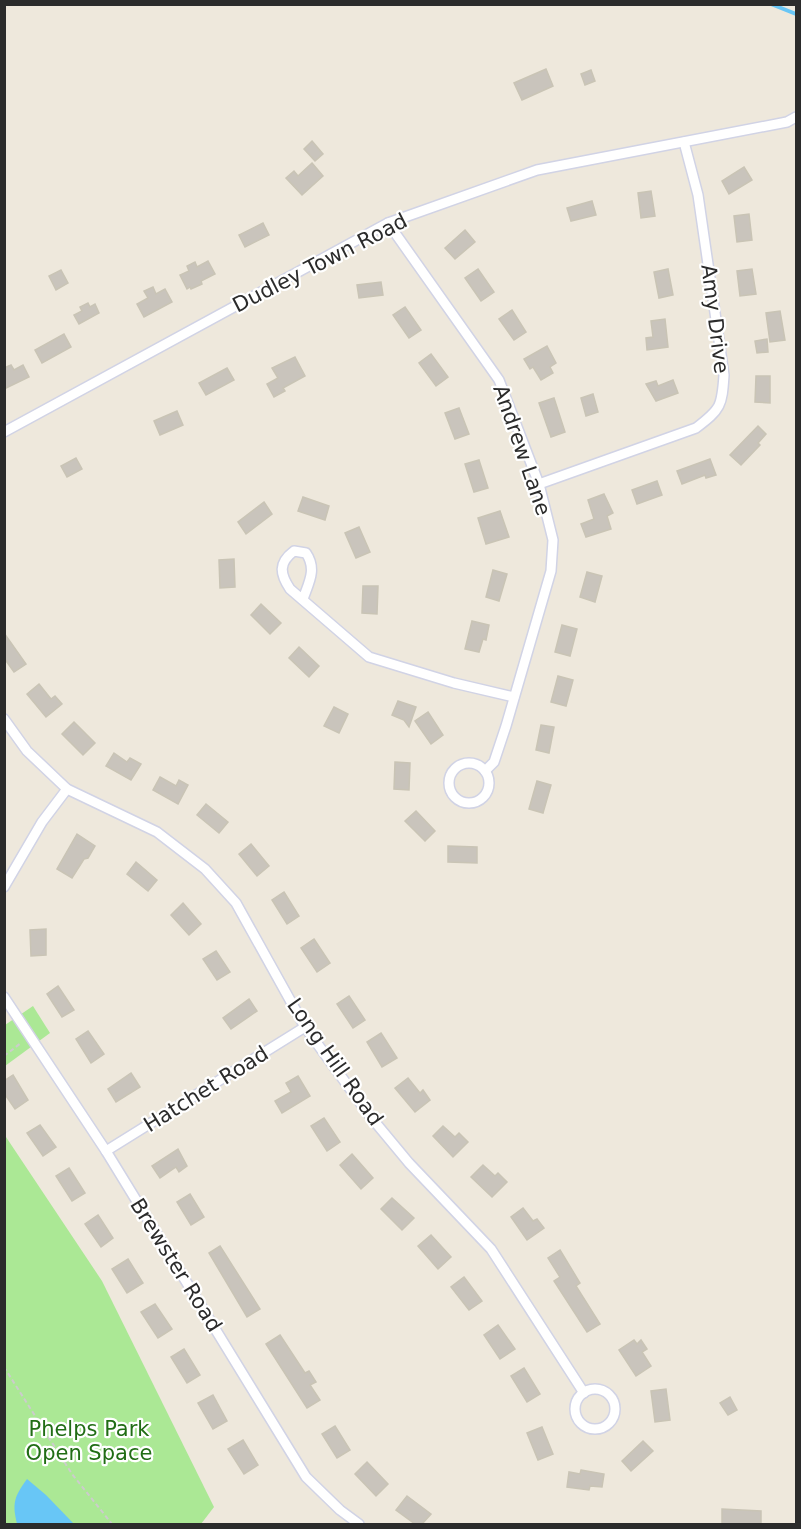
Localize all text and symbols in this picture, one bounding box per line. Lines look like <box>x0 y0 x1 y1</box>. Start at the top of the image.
street label: Dudley Town Road <box>229 209 411 317</box>
street label: Amy Drive <box>696 263 734 375</box>
street label: Andrew Lane <box>488 381 556 519</box>
street label: Long Hill Road <box>282 994 388 1130</box>
street label: Hatchet Road <box>139 1041 273 1137</box>
street label: Brewster Road <box>125 1194 227 1336</box>
park label: Phelps Park Open Space <box>26 1417 152 1465</box>

